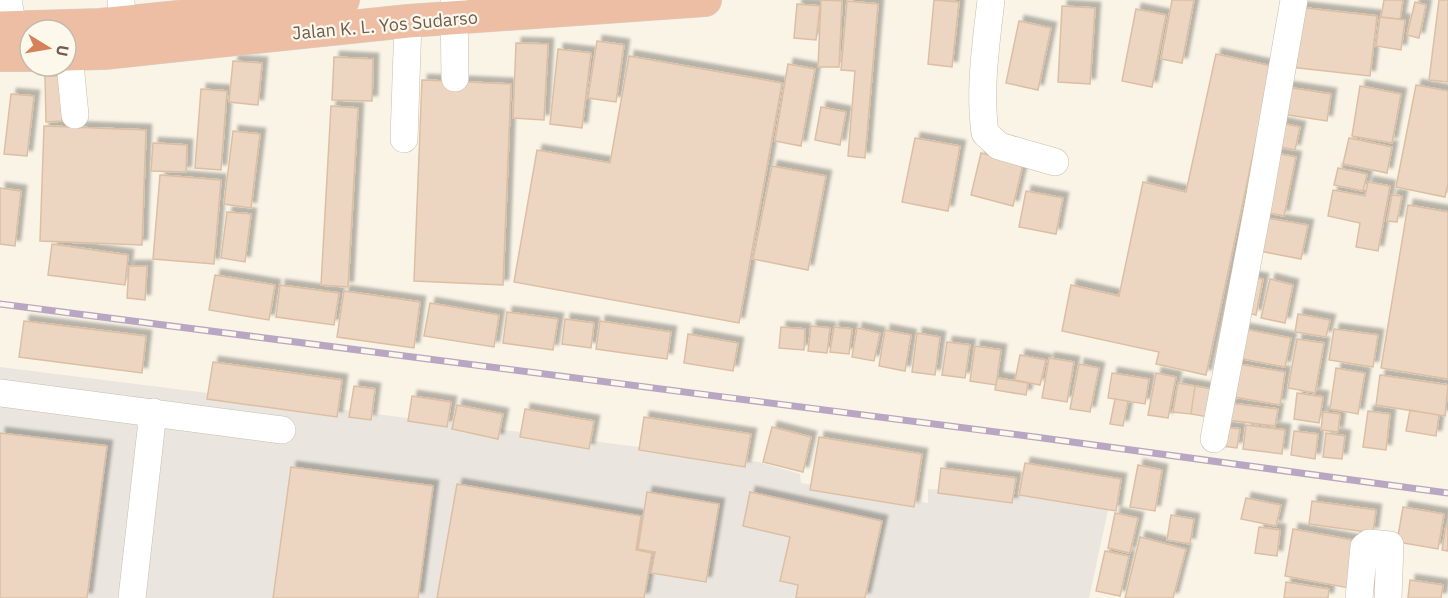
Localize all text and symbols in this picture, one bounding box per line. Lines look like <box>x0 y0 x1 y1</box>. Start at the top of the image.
street label: Jalan K. L. Yos Sudarso <box>291 5 479 45</box>
north arrow <box>18 18 78 78</box>
text: U <box>52 44 74 58</box>

